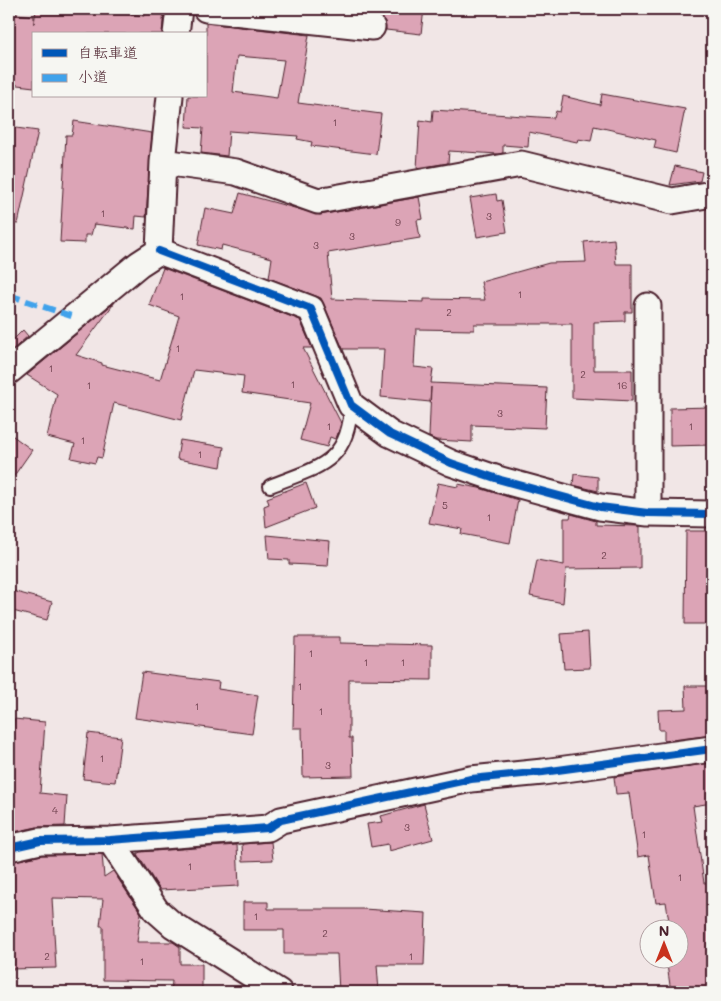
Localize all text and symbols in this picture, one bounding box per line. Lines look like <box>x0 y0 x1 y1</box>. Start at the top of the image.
legend <box>32 32 208 98</box>
text: 自転車道 <box>78 42 138 62</box>
text: 小道 <box>78 66 108 86</box>
house number: 1 <box>333 115 337 129</box>
house number: 1 <box>101 206 105 220</box>
house number: 3 <box>486 209 492 223</box>
house number: 9 <box>395 215 401 229</box>
house number: 3 <box>349 229 355 243</box>
house number: 3 <box>313 238 319 252</box>
house number: 1 <box>518 287 522 301</box>
house number: 1 <box>180 289 184 303</box>
house number: 2 <box>446 305 452 319</box>
house number: 1 <box>176 341 180 355</box>
house number: 1 <box>49 361 53 375</box>
house number: 2 <box>580 367 586 381</box>
house number: 1 <box>291 377 295 391</box>
house number: 1 <box>87 378 91 392</box>
house number: 16 <box>617 378 627 392</box>
house number: 3 <box>497 406 503 420</box>
house number: 1 <box>327 419 331 433</box>
house number: 1 <box>689 419 693 433</box>
house number: 1 <box>81 433 85 447</box>
house number: 1 <box>198 447 202 461</box>
house number: 5 <box>442 498 448 512</box>
house number: 1 <box>487 510 491 524</box>
house number: 2 <box>601 548 607 562</box>
house number: 1 <box>309 646 313 660</box>
house number: 1 <box>364 655 368 669</box>
house number: 1 <box>401 655 405 669</box>
house number: 1 <box>298 679 302 693</box>
house number: 1 <box>195 699 199 713</box>
house number: 1 <box>319 704 323 718</box>
house number: 1 <box>100 751 104 765</box>
house number: 3 <box>325 758 331 772</box>
house number: 4 <box>52 803 58 817</box>
house number: 3 <box>404 820 410 834</box>
house number: 1 <box>642 827 646 841</box>
house number: 1 <box>188 859 192 873</box>
house number: 1 <box>678 870 682 884</box>
house number: 1 <box>254 909 258 923</box>
north arrow <box>638 918 688 968</box>
text: N <box>659 921 669 940</box>
house number: 2 <box>322 926 328 940</box>
house number: 2 <box>44 949 50 963</box>
house number: 1 <box>409 949 413 963</box>
house number: 1 <box>140 954 144 968</box>

